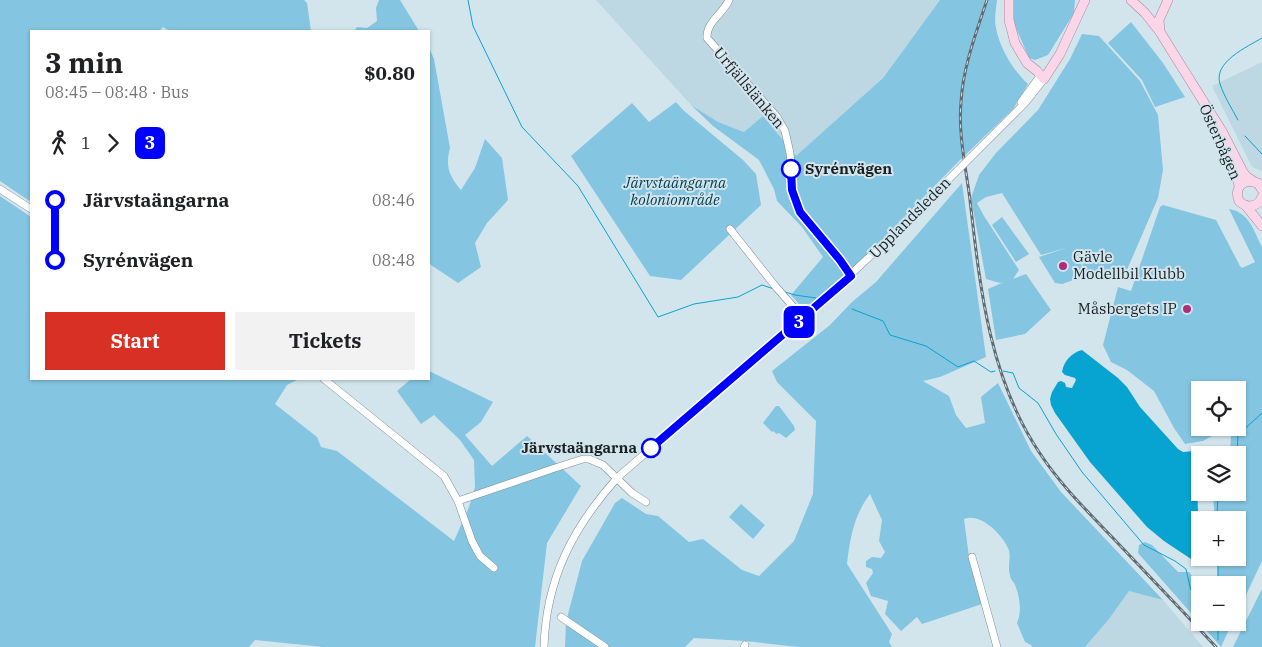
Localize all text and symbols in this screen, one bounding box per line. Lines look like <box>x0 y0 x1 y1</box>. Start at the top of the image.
street label: Urfjällslänken <box>710 43 789 133</box>
text: 3 min <box>45 44 123 81</box>
text: $0.80 <box>364 61 415 85</box>
text: 08:45 – 08:48 · Bus <box>45 82 189 102</box>
street label: Österbågen <box>1195 101 1246 183</box>
icon: walk <box>45 129 73 157</box>
icon: forward <box>99 129 127 157</box>
text: 3 <box>145 131 155 154</box>
text: 1 <box>81 133 91 153</box>
marker: Syrénvägen <box>781 159 801 179</box>
place label: Syrénvägen <box>805 159 892 178</box>
park label: Järvstaängarna koloniområde <box>623 173 727 209</box>
street label: Upplandsleden <box>865 173 955 262</box>
text: Järvstaängarna <box>83 188 229 212</box>
text: 08:46 <box>372 190 415 210</box>
place label: Gävle Modellbil Klubb <box>1073 247 1185 283</box>
text: Syrénvägen <box>83 248 193 272</box>
text: 08:48 <box>372 250 415 270</box>
marker: Gävle Modellbil Klubb <box>1057 260 1069 272</box>
place label: Måsbergets IP <box>1078 299 1177 318</box>
marker: Måsbergets IP <box>1181 303 1193 315</box>
line badge: 3 <box>783 306 815 338</box>
text: 3 <box>794 310 804 333</box>
button: Start <box>45 312 225 370</box>
button: Tickets <box>235 312 415 370</box>
map controls <box>1191 381 1246 631</box>
button: locate <box>1191 381 1246 436</box>
place label: Järvstaängarna <box>521 438 637 457</box>
marker: Järvstaängarna <box>641 438 661 458</box>
button: layers <box>1191 446 1246 501</box>
button: + <box>1191 511 1246 566</box>
button: − <box>1191 576 1246 631</box>

